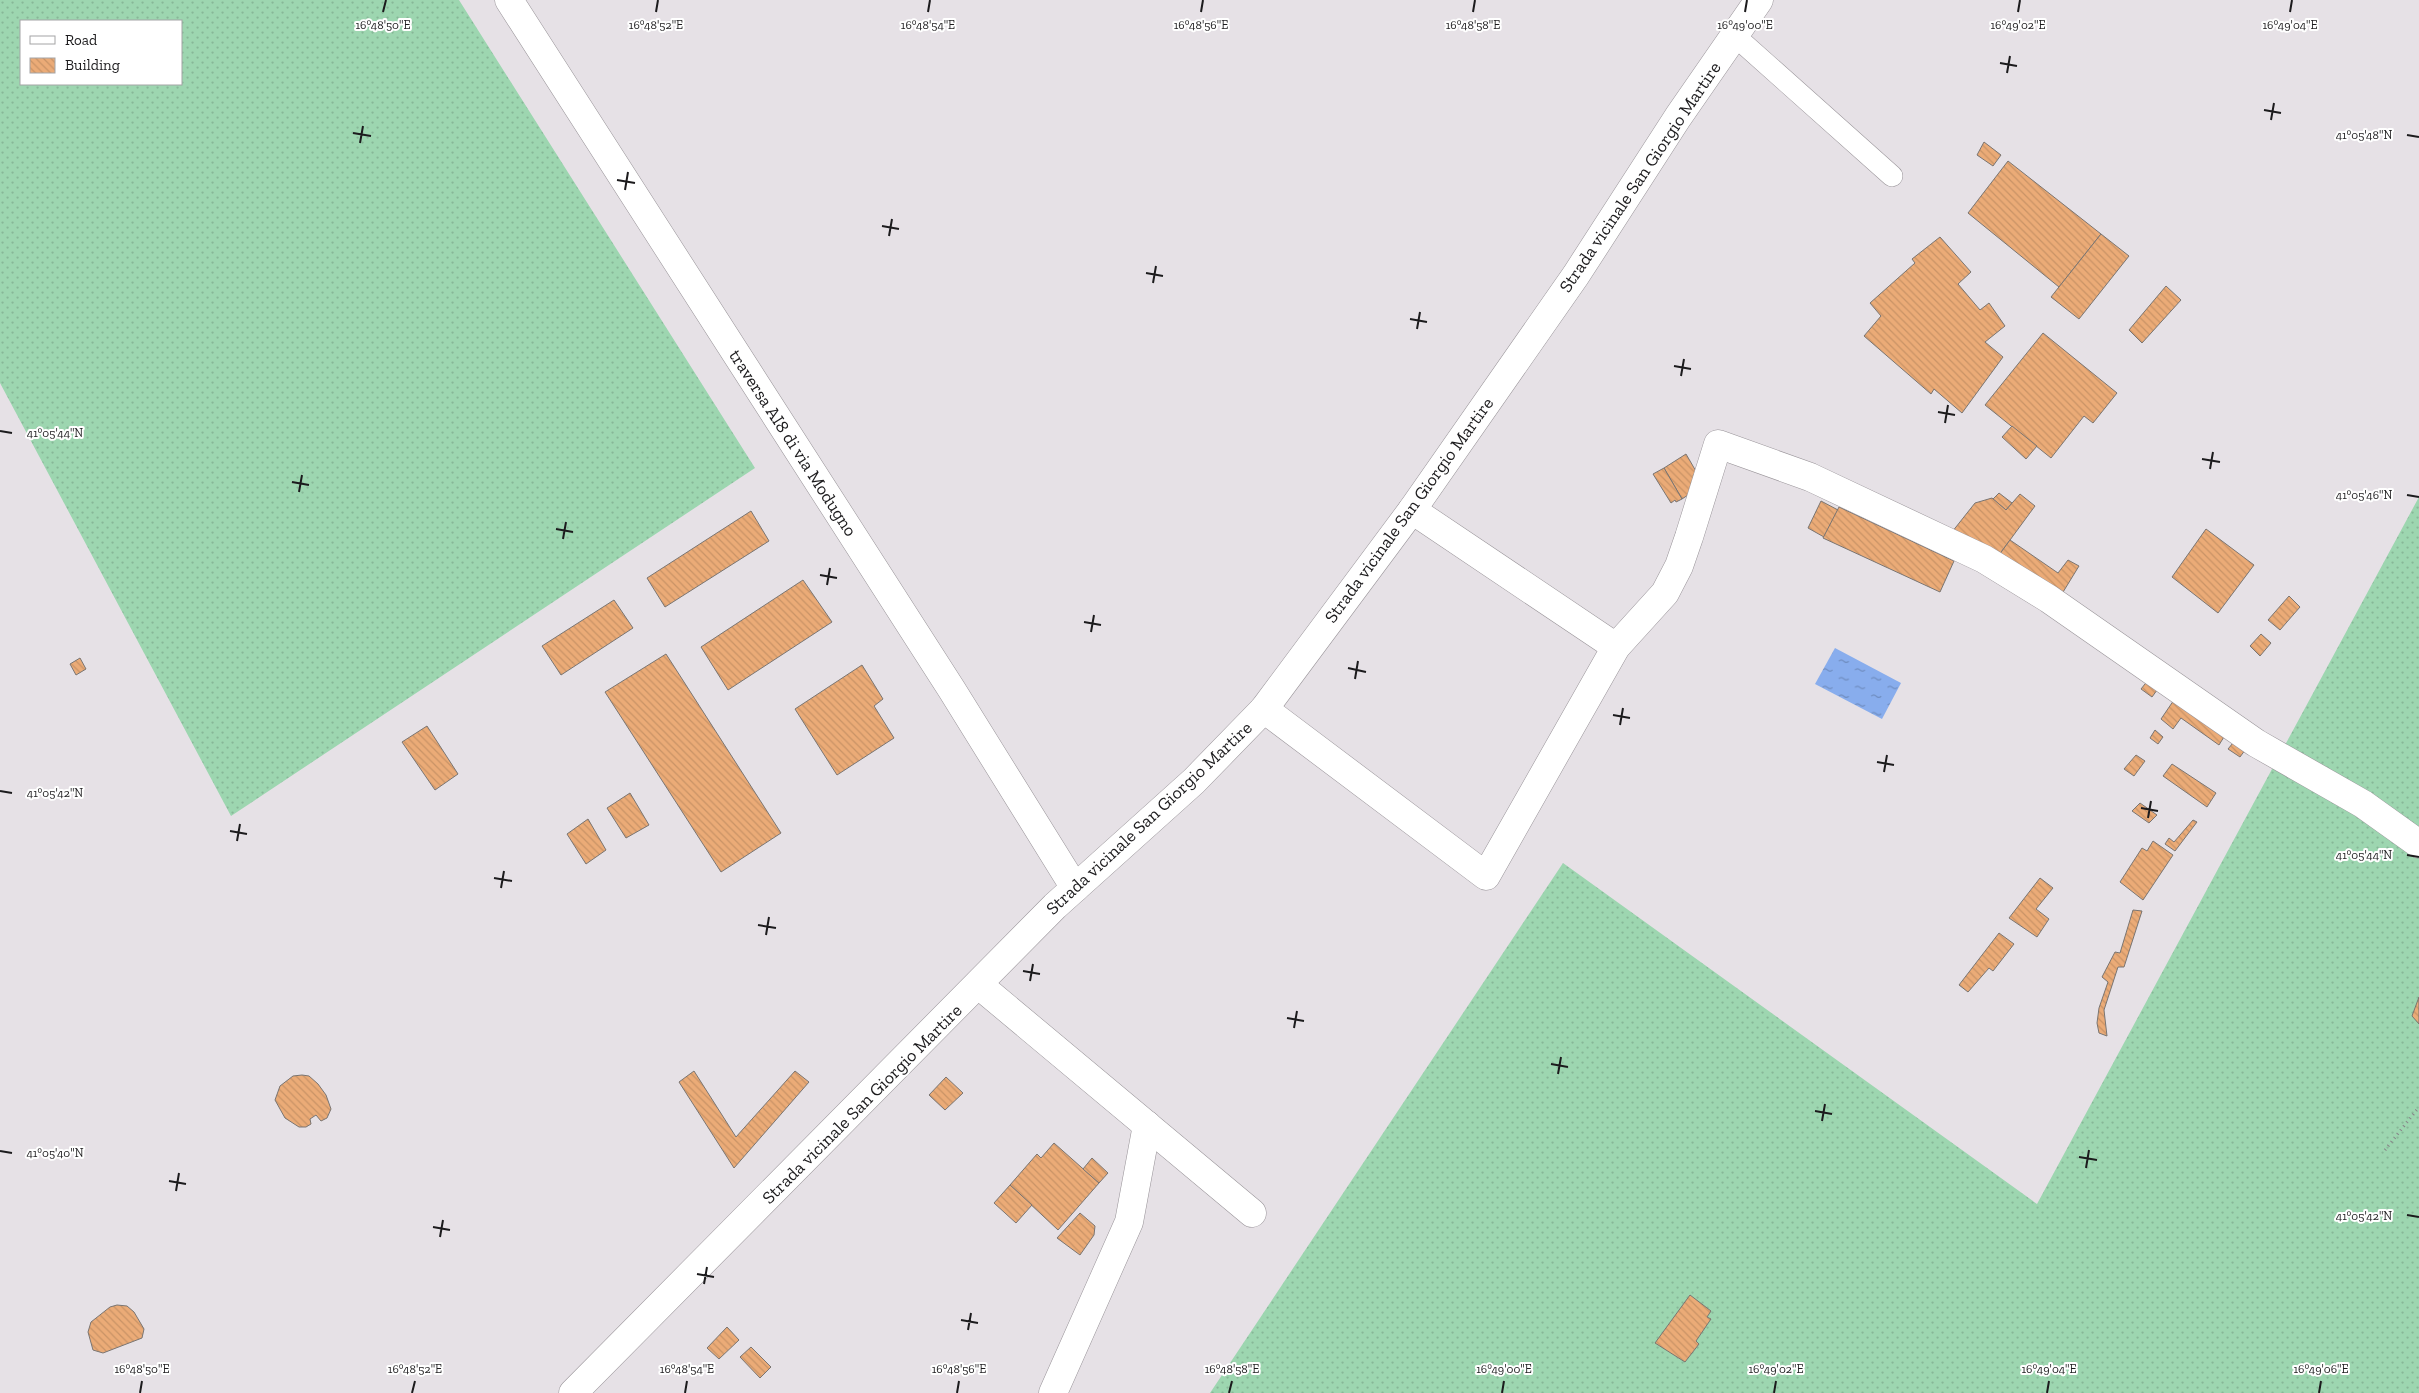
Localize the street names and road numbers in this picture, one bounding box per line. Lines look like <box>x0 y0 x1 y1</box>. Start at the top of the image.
street label: Strada vicinale San Giorgio Martire <box>1554 57 1726 297</box>
street label: traversa AI8 di via Modugno <box>724 345 862 541</box>
street label: Strada vicinale San Giorgio Martire <box>1320 393 1498 627</box>
street label: Strada vicinale San Giorgio Martire <box>1041 717 1257 919</box>
street label: Strada vicinale San Giorgio Martire <box>758 1000 966 1208</box>

